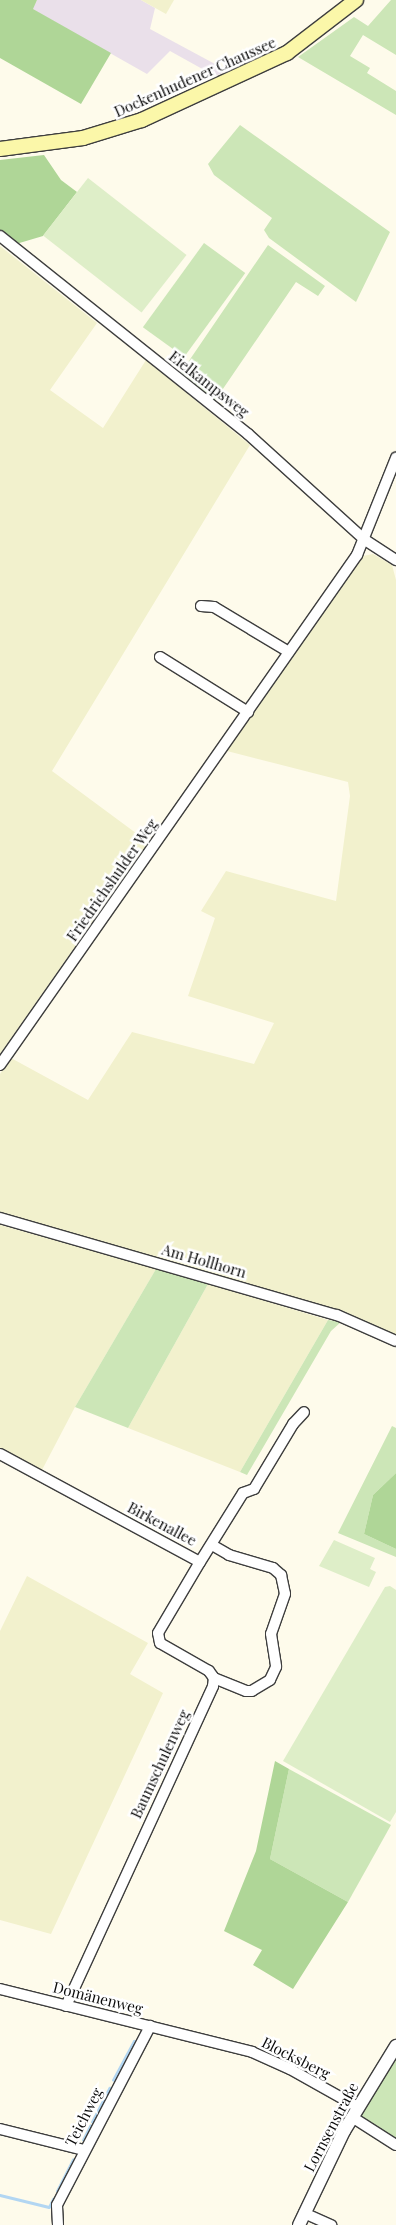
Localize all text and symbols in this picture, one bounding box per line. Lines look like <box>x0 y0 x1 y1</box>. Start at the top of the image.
street label: Dockenhudener Chaussee <box>111 33 279 121</box>
street label: Eielkampsweg <box>165 347 253 421</box>
street label: Friedrichshulder Weg <box>63 815 161 945</box>
street label: Am Hollhorn <box>160 1240 248 1282</box>
street label: Birkenallee <box>124 1498 200 1550</box>
street label: Baumschulenweg <box>127 1707 193 1821</box>
street label: Domänenweg <box>51 1978 145 2018</box>
street label: Blocksberg <box>259 2033 333 2083</box>
street label: Lornsenstraße <box>300 2079 362 2175</box>
street label: Teichweg <box>62 2085 106 2149</box>

